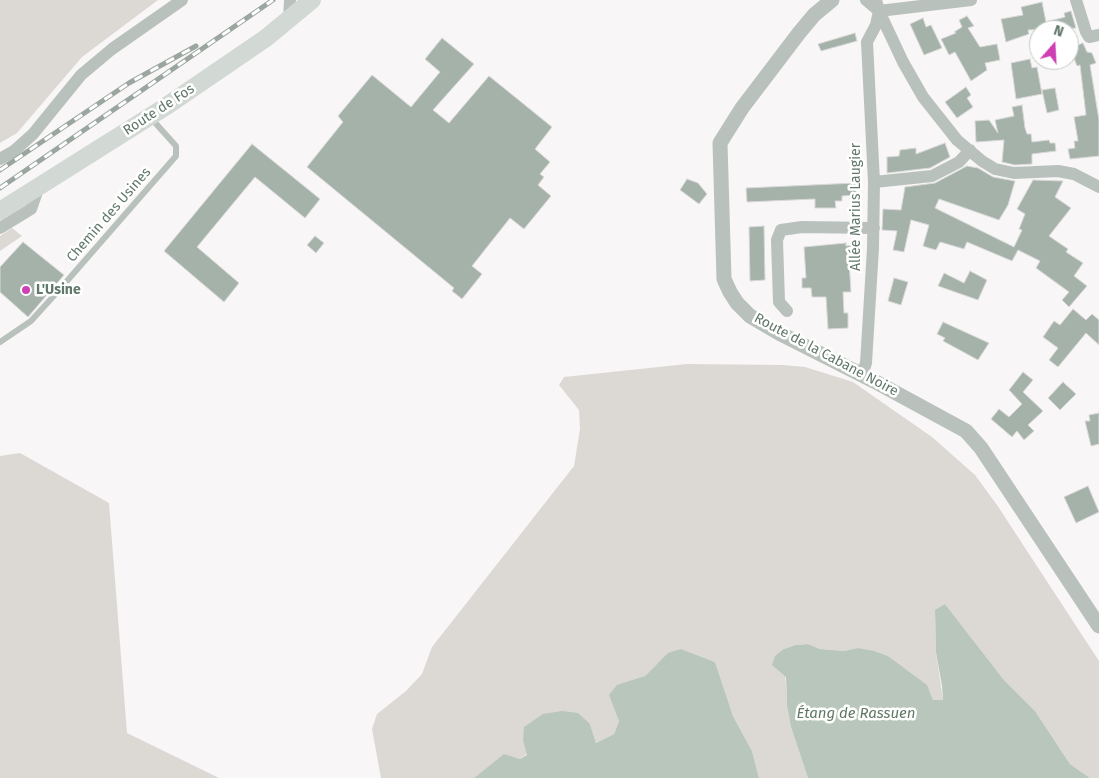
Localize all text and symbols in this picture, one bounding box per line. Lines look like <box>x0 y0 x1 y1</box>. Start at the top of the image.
north arrow <box>1029 20 1079 70</box>
text: N <box>1052 22 1066 41</box>
street label: Route de Fos <box>120 81 198 139</box>
street label: Allée Marius Laugier <box>848 143 864 271</box>
street label: Chemin des Usines <box>63 164 155 266</box>
place label: L'Usine <box>36 282 81 298</box>
marker: L'Usine <box>20 284 32 296</box>
street label: Route de la Cabane Noire <box>751 310 901 400</box>
water label: Étang de Rassuen <box>796 705 916 723</box>

